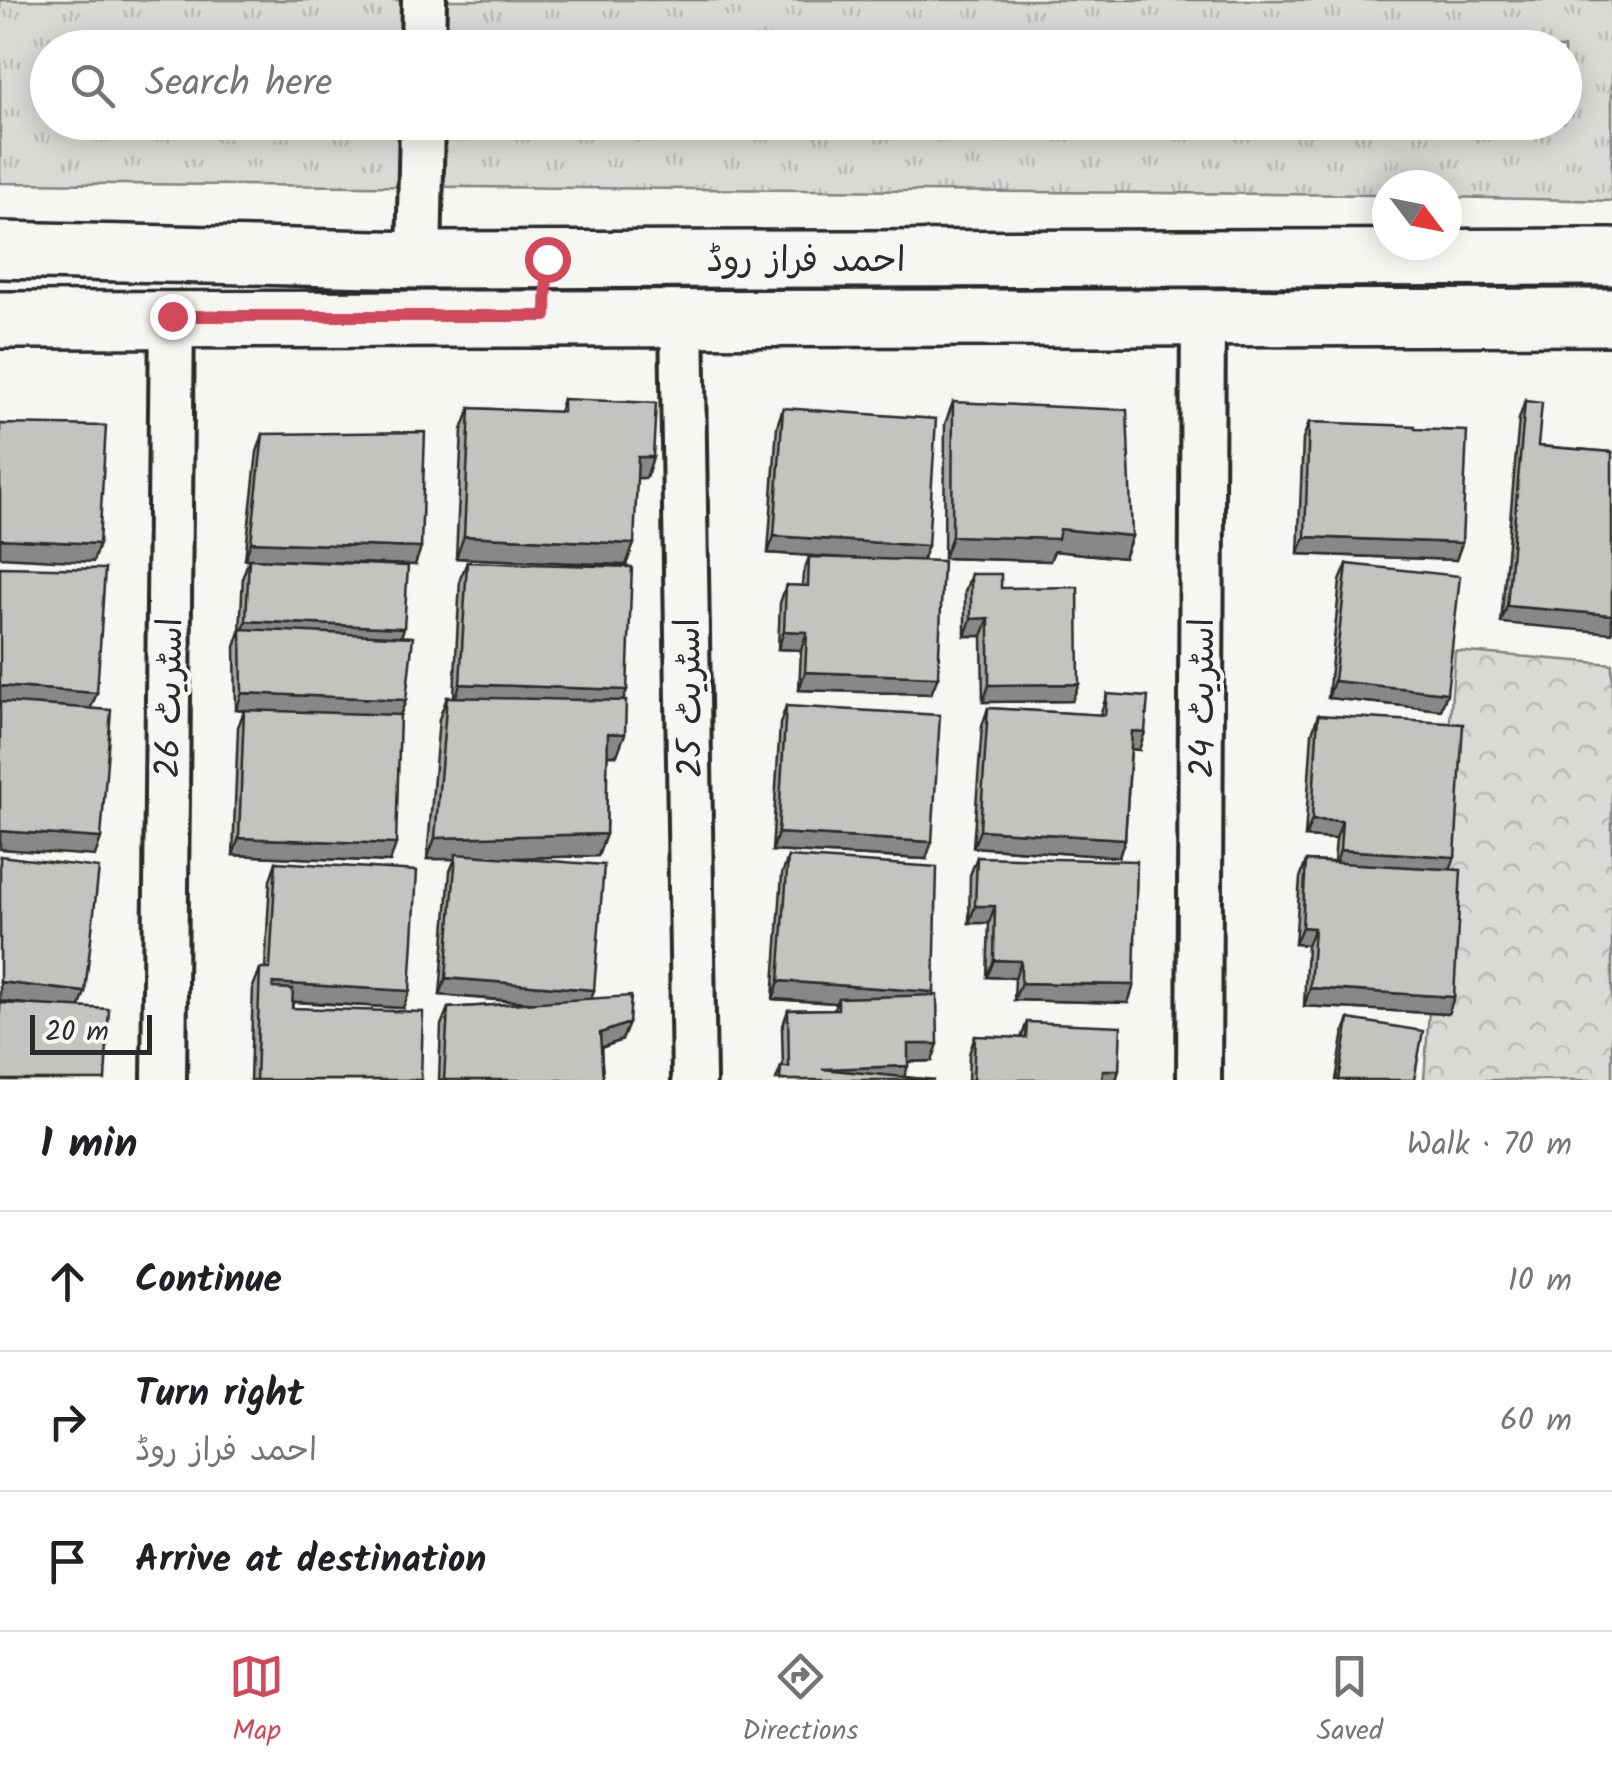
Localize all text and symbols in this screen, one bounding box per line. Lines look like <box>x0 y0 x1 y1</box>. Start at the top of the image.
search box <box>30 30 1582 140</box>
text: Search here <box>145 55 332 115</box>
icon: search <box>65 58 120 113</box>
north arrow <box>1372 170 1462 260</box>
street label: احمد فراز روڈ <box>707 234 905 290</box>
route start <box>525 237 571 283</box>
route end <box>150 294 196 340</box>
street label: اسٹریٹ 26 <box>142 617 200 779</box>
street label: اسٹریٹ 25 <box>662 617 720 778</box>
street label: اسٹریٹ 24 <box>1176 618 1232 778</box>
scale bar <box>30 1010 152 1054</box>
text: 20 m <box>45 1010 109 1055</box>
text: 1 min <box>40 1112 137 1179</box>
text: Walk · 70 m <box>1407 1120 1572 1171</box>
text: Continue <box>135 1251 282 1311</box>
icon: ahead <box>40 1254 95 1309</box>
text: 10 m <box>1508 1256 1572 1307</box>
text: Turn right <box>135 1365 304 1425</box>
icon: right <box>40 1394 95 1449</box>
text: 60 m <box>1500 1396 1572 1447</box>
text: احمد فراز روڈ <box>135 1426 317 1477</box>
text: Arrive at destination <box>135 1531 486 1591</box>
icon: arrive <box>40 1534 95 1589</box>
tab: Map <box>229 1649 284 1754</box>
tab: Directions <box>742 1649 858 1754</box>
tab: Saved <box>1317 1649 1383 1754</box>

